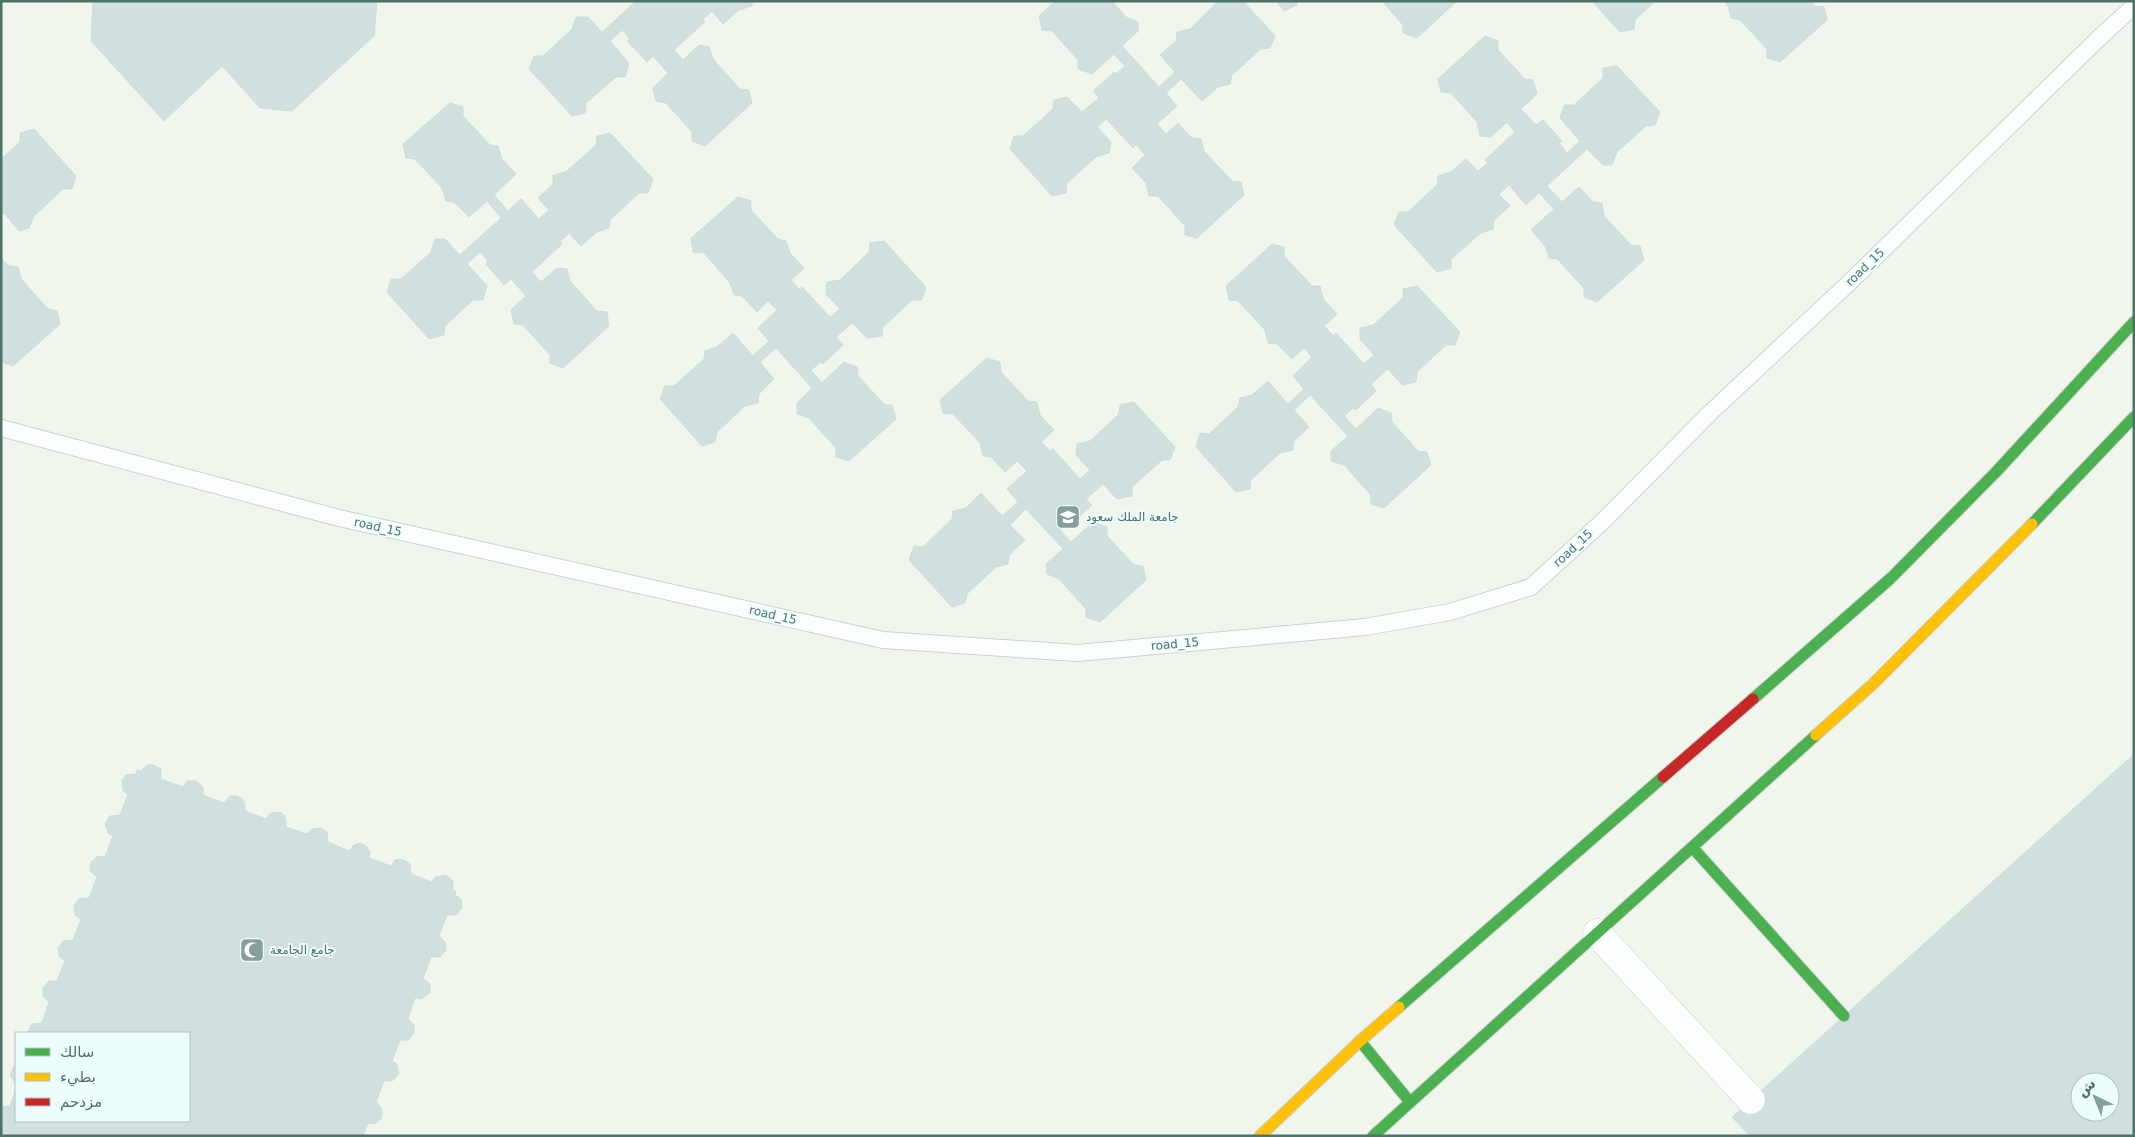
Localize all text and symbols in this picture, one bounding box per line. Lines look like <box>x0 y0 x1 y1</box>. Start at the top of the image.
street label: road_15 <box>1843 245 1887 289</box>
school or university icon: جامعة الملك سعود <box>1055 504 1081 530</box>
place label: جامعة الملك سعود <box>1086 510 1179 525</box>
street label: road_15 <box>353 515 403 539</box>
street label: road_15 <box>1551 526 1595 570</box>
street label: road_15 <box>748 603 798 627</box>
street label: road_15 <box>1150 635 1200 653</box>
mosque icon: جامع الجامعة <box>239 937 265 963</box>
place label: جامع الجامعة <box>270 943 335 957</box>
legend <box>15 1032 190 1122</box>
text: سالك <box>60 1043 94 1061</box>
text: بطيء <box>60 1068 96 1087</box>
north arrow <box>2070 1072 2120 1122</box>
text: ش <box>2074 1075 2099 1100</box>
text: مزدحم <box>60 1093 102 1111</box>

